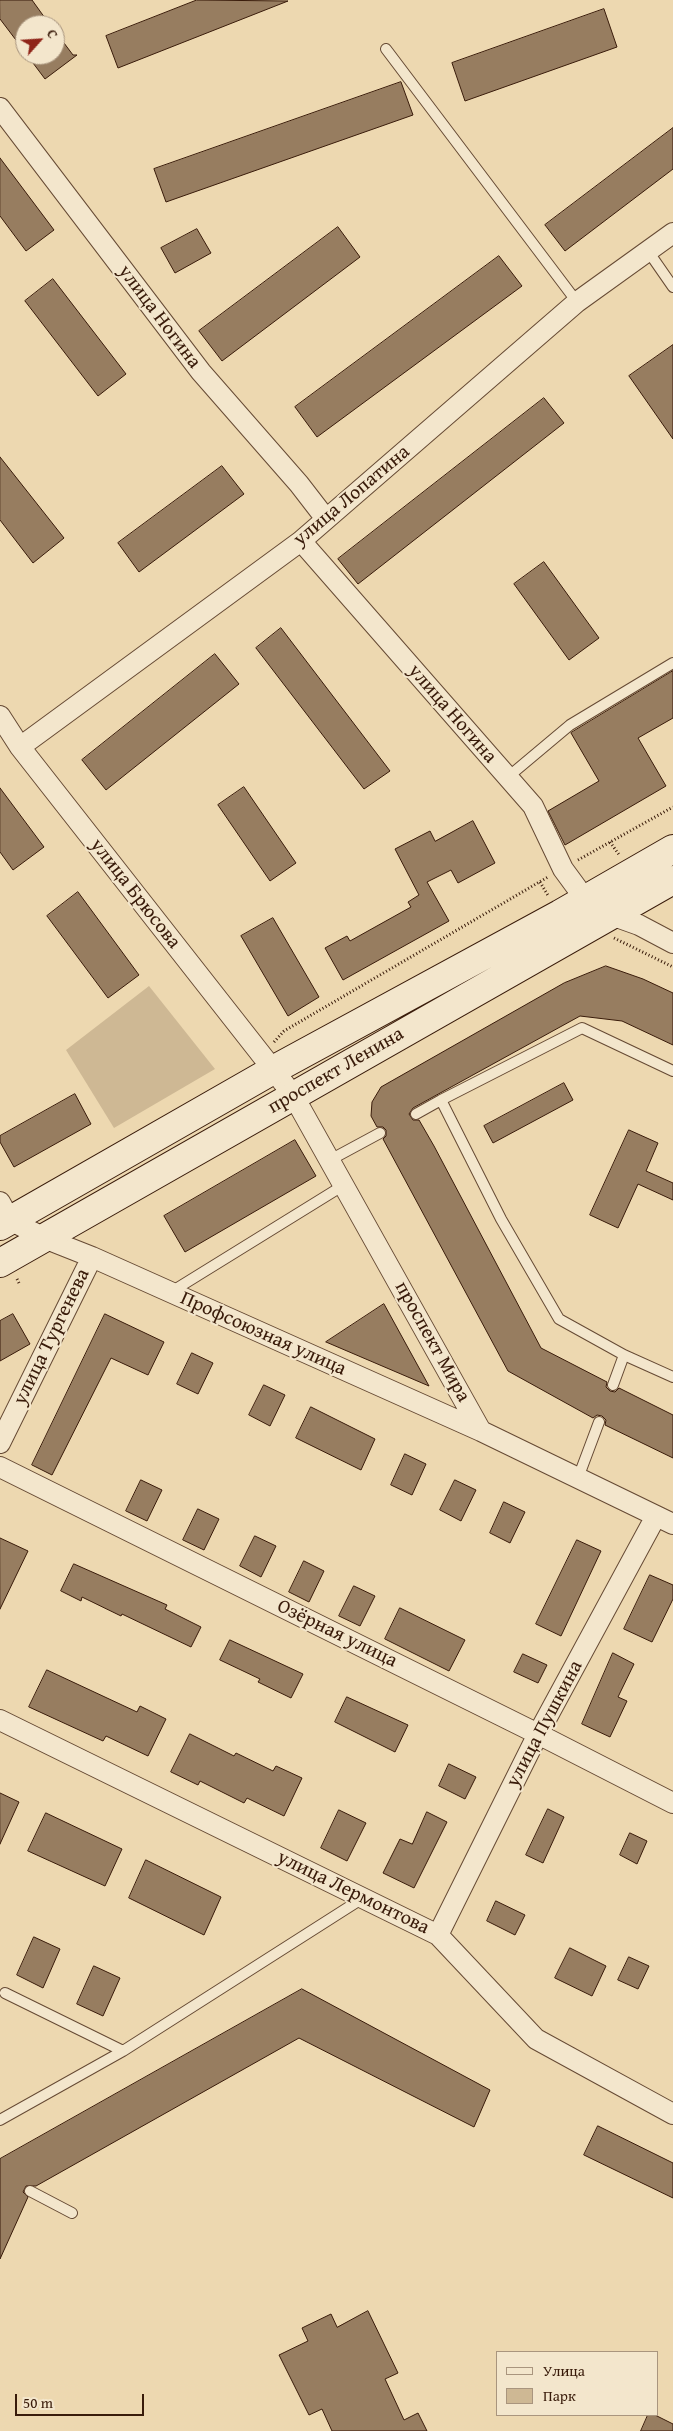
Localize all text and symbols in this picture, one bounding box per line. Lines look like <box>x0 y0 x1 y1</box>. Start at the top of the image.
north arrow <box>15 15 65 65</box>
text: С <box>42 26 63 42</box>
street label: улица Ногина <box>112 261 206 373</box>
street label: улица Лопатина <box>289 440 415 552</box>
street label: улица Ногина <box>402 660 502 768</box>
street label: улица Брюсова <box>85 834 185 954</box>
street label: проспект Ленина <box>264 1022 408 1120</box>
street label: улица Тургенева <box>9 1265 95 1409</box>
street label: проспект Мира <box>389 1277 475 1407</box>
street label: Профсоюзная улица <box>176 1287 350 1381</box>
street label: Озёрная улица <box>273 1595 401 1673</box>
street label: улица Пушкина <box>502 1657 588 1791</box>
street label: улица Лермонтова <box>273 1846 433 1940</box>
legend <box>496 2351 658 2416</box>
text: Улица <box>543 2360 585 2381</box>
scale bar <box>18 2384 146 2416</box>
text: Парк <box>543 2385 576 2406</box>
text: 50 m <box>23 2392 53 2413</box>

